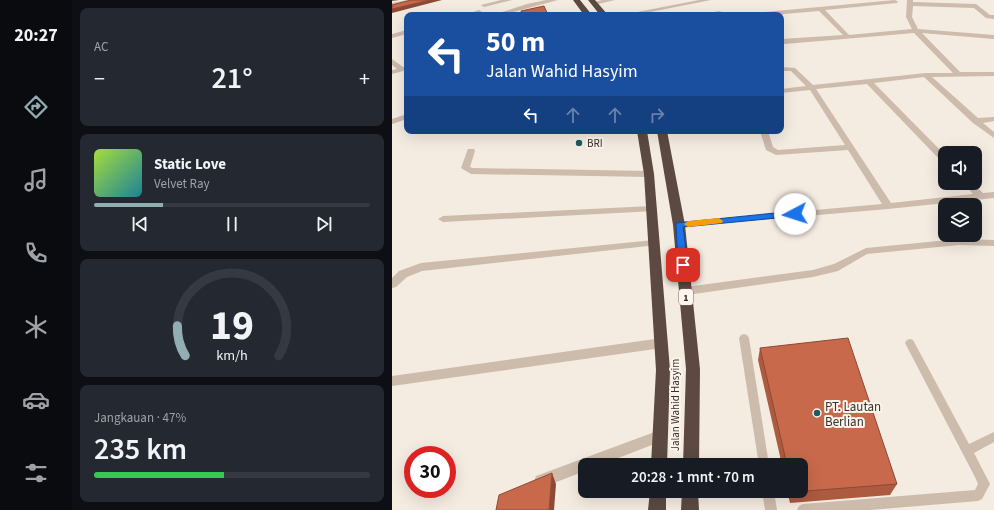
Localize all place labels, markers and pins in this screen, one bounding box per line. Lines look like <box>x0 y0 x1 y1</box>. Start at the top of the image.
place label: BRI <box>587 136 603 151</box>
marker: BRI <box>574 138 584 148</box>
pin <box>666 248 700 282</box>
place label: PT. Lautan Berlian <box>825 398 881 431</box>
marker: PT. Lautan Berlian <box>812 408 822 418</box>

